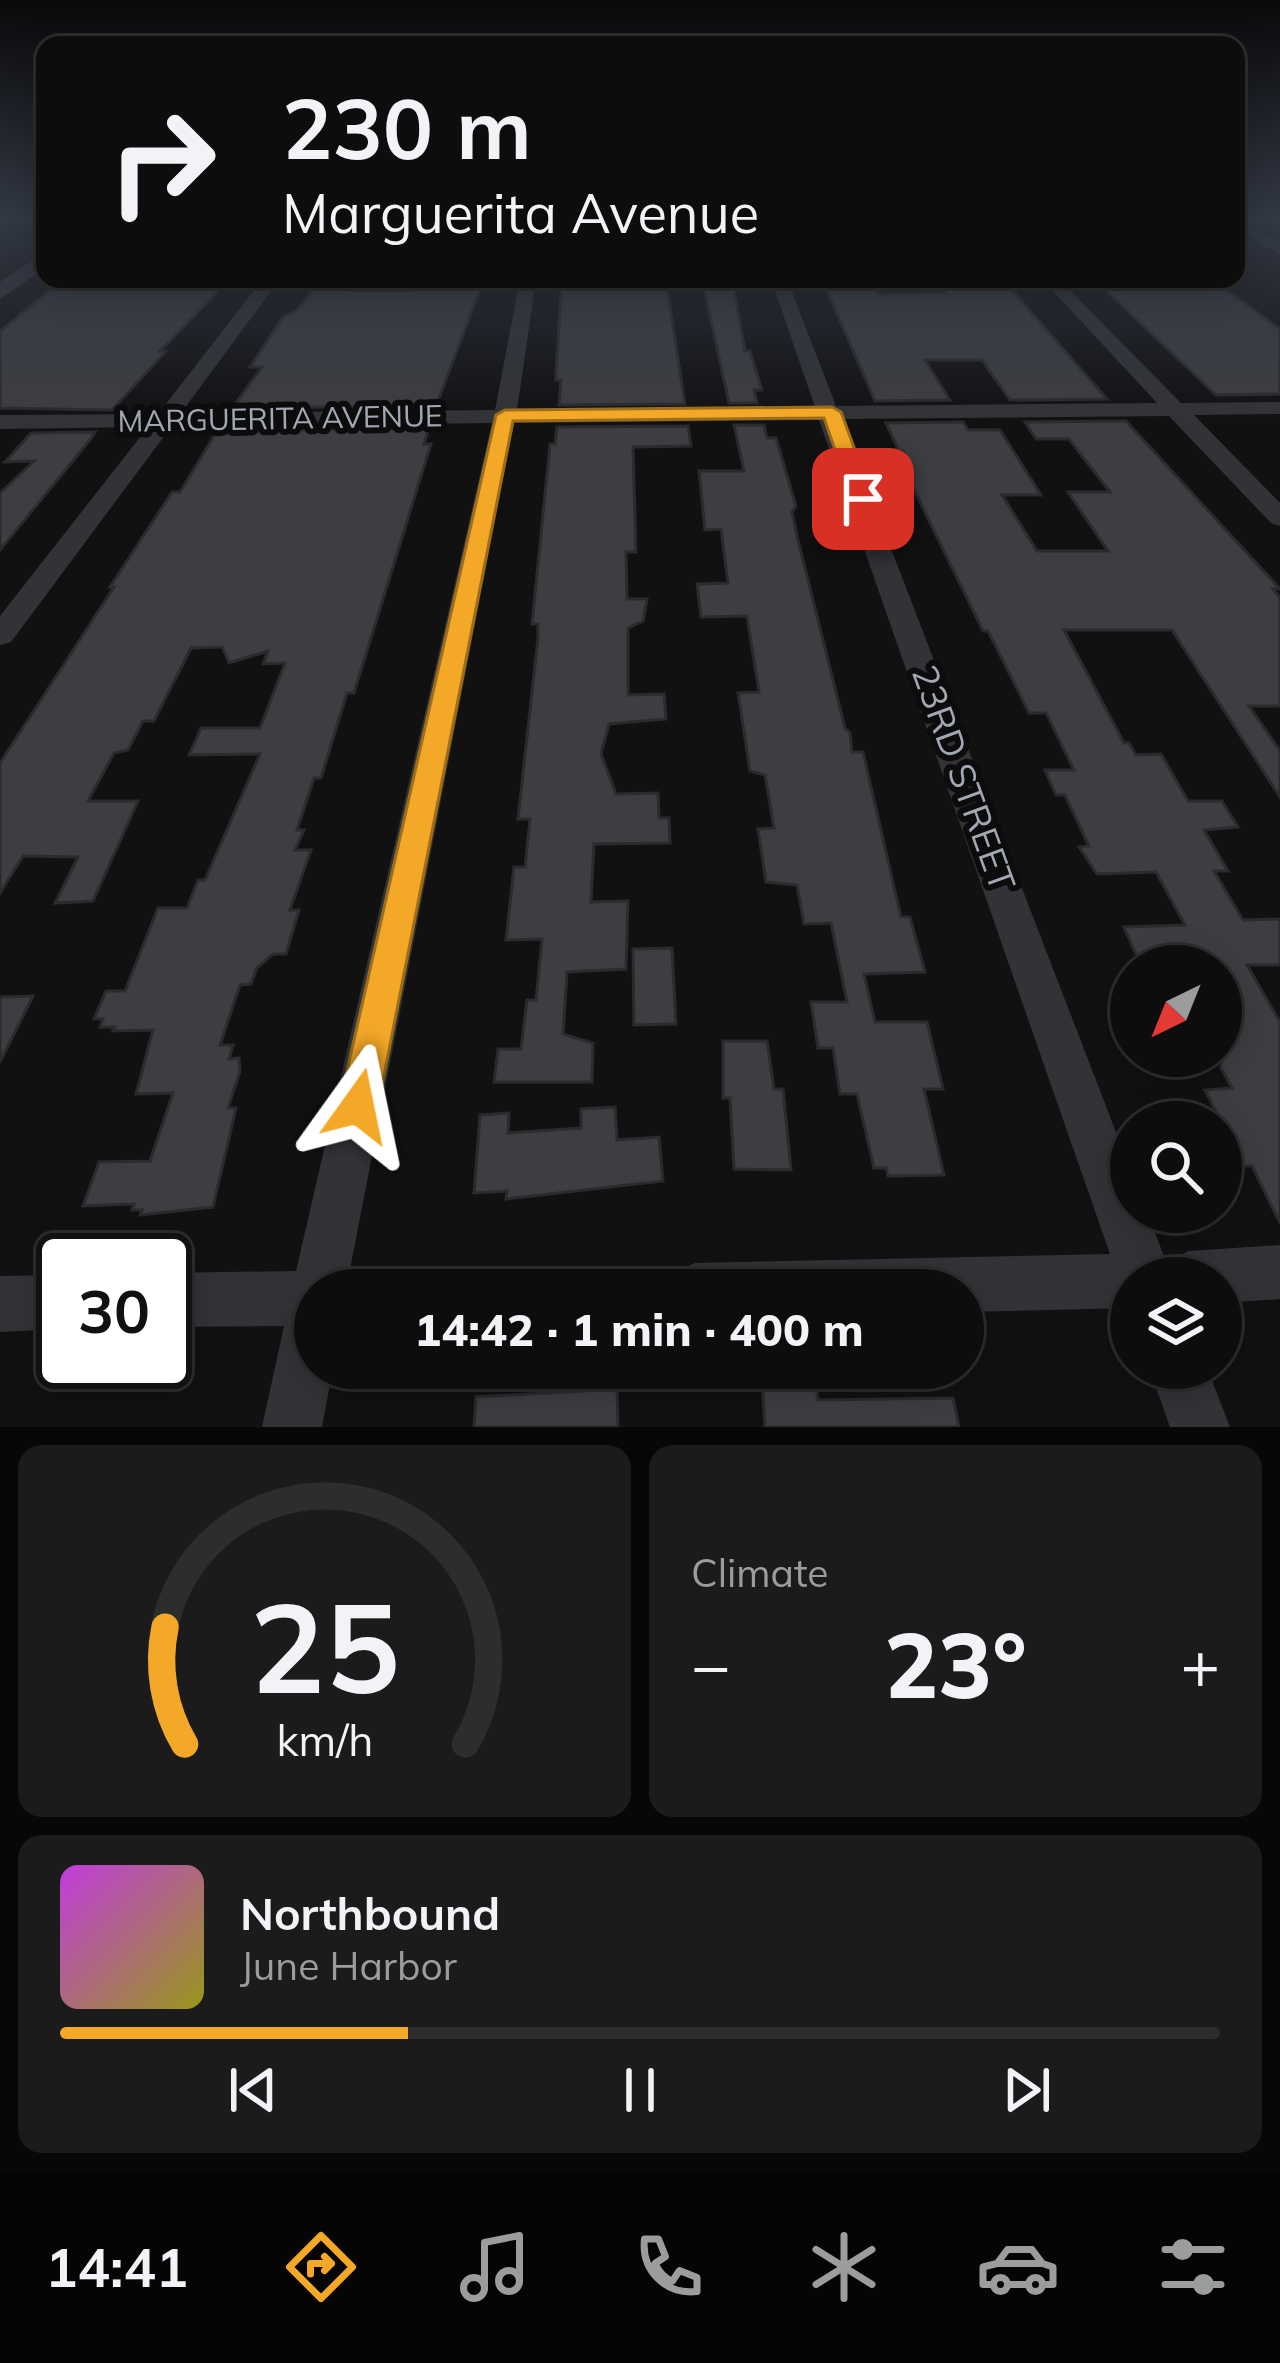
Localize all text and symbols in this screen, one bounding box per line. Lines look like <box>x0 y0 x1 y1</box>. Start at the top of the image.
text: 230 m <box>282 75 532 180</box>
icon: right <box>84 84 240 240</box>
text: Marguerita Avenue <box>282 179 759 247</box>
street label: MARGUERITA AVENUE <box>117 396 443 440</box>
pin <box>812 448 914 550</box>
icon: arrive <box>830 466 896 532</box>
street label: 23RD STREET <box>903 659 1026 897</box>
north arrow <box>1110 945 1242 1077</box>
map controls <box>1110 945 1242 1389</box>
position arrow <box>295 1043 421 1169</box>
button: search <box>1110 1101 1242 1233</box>
speed limit sign: 30 <box>36 1233 192 1389</box>
button: layers <box>1110 1257 1242 1389</box>
text: 14:42 · 1 min · 400 m <box>414 1301 864 1357</box>
text: Climate <box>691 1548 829 1597</box>
text: 25 <box>250 1568 399 1724</box>
text: 23° <box>884 1608 1027 1721</box>
text: − <box>691 1623 731 1706</box>
text: + <box>1180 1623 1220 1706</box>
text: km/h <box>276 1713 373 1767</box>
text: Northbound <box>240 1885 500 1941</box>
text: June Harbor <box>240 1941 457 1990</box>
icon: previous <box>220 2057 286 2123</box>
icon: pause <box>607 2057 673 2123</box>
icon: next <box>994 2057 1060 2123</box>
icon: directions <box>279 2225 363 2309</box>
icon: music <box>453 2225 537 2309</box>
icon: phone <box>627 2225 711 2309</box>
icon: climate <box>802 2225 886 2309</box>
icon: car <box>976 2225 1060 2309</box>
icon: filters <box>1151 2225 1235 2309</box>
text: 14:41 <box>45 2233 188 2301</box>

